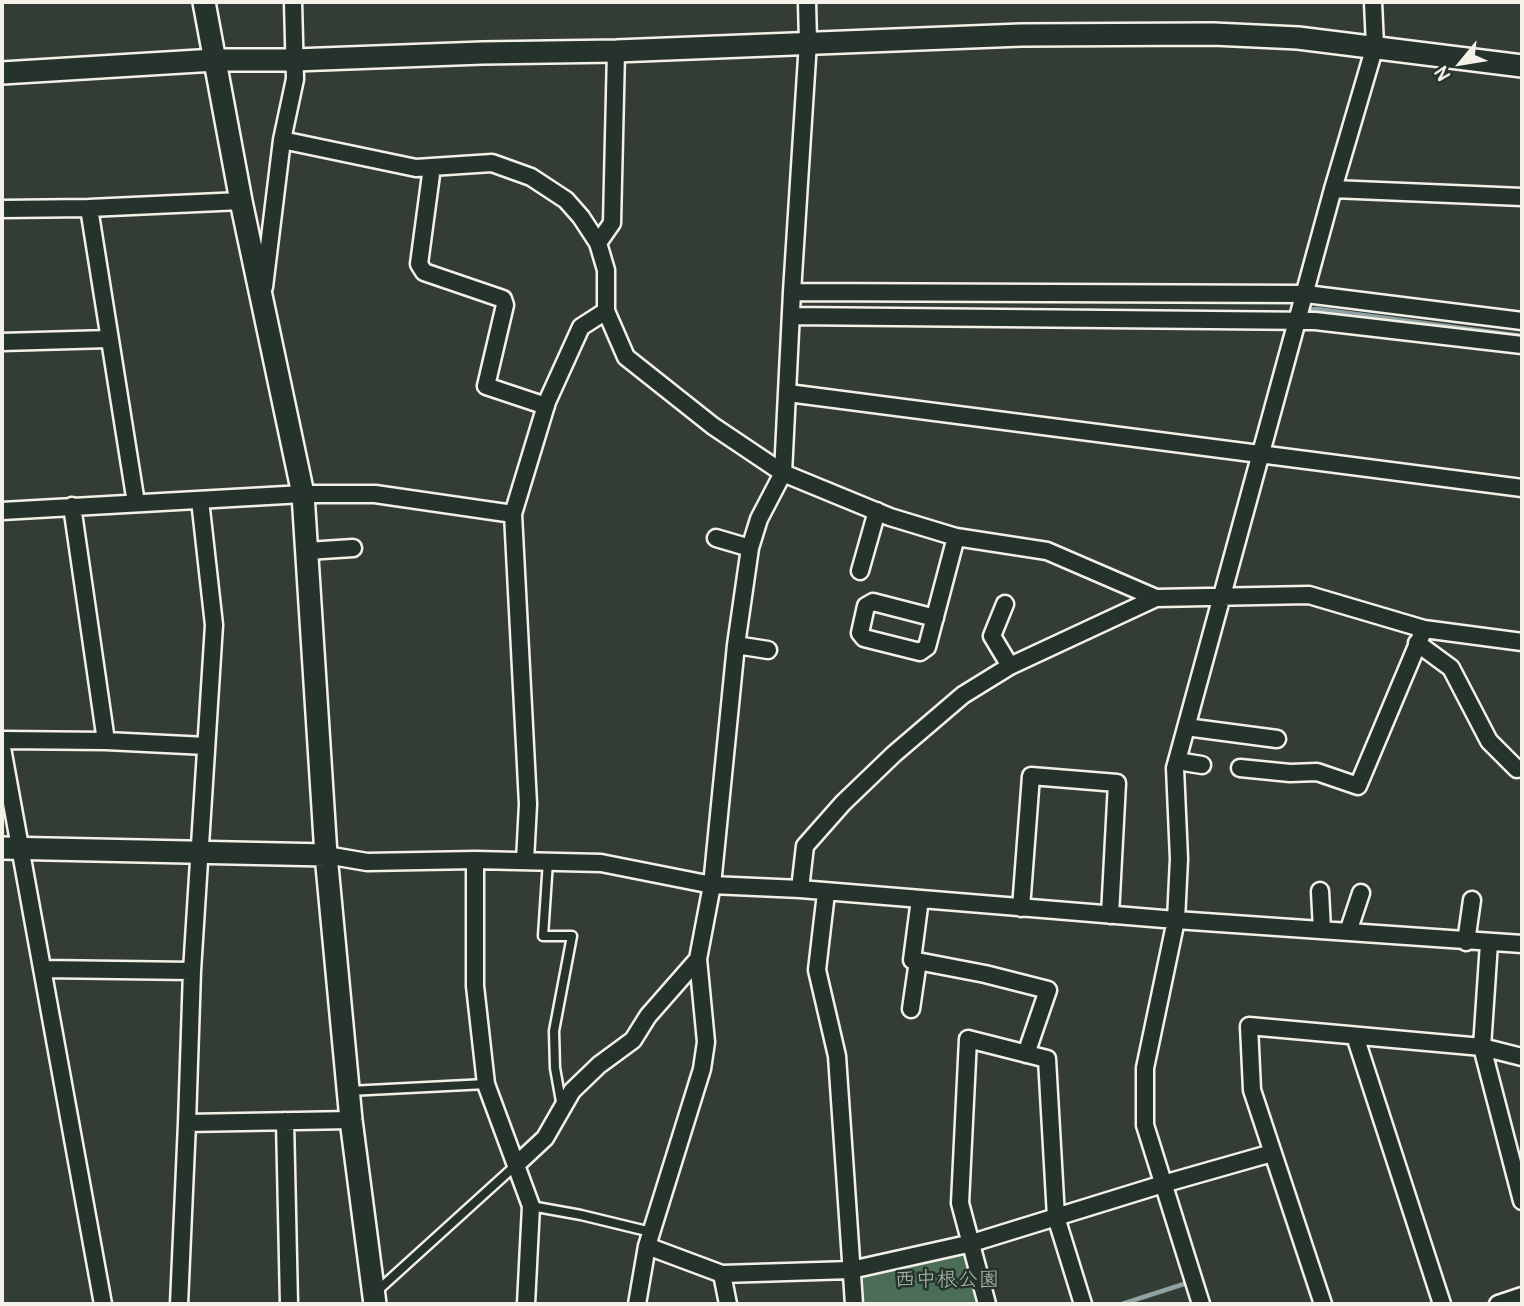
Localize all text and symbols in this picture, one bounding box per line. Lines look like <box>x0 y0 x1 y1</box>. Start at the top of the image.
north arrow <box>1426 28 1496 98</box>
text: N <box>1429 62 1456 85</box>
park label: 西中根公園 <box>895 1268 999 1294</box>

